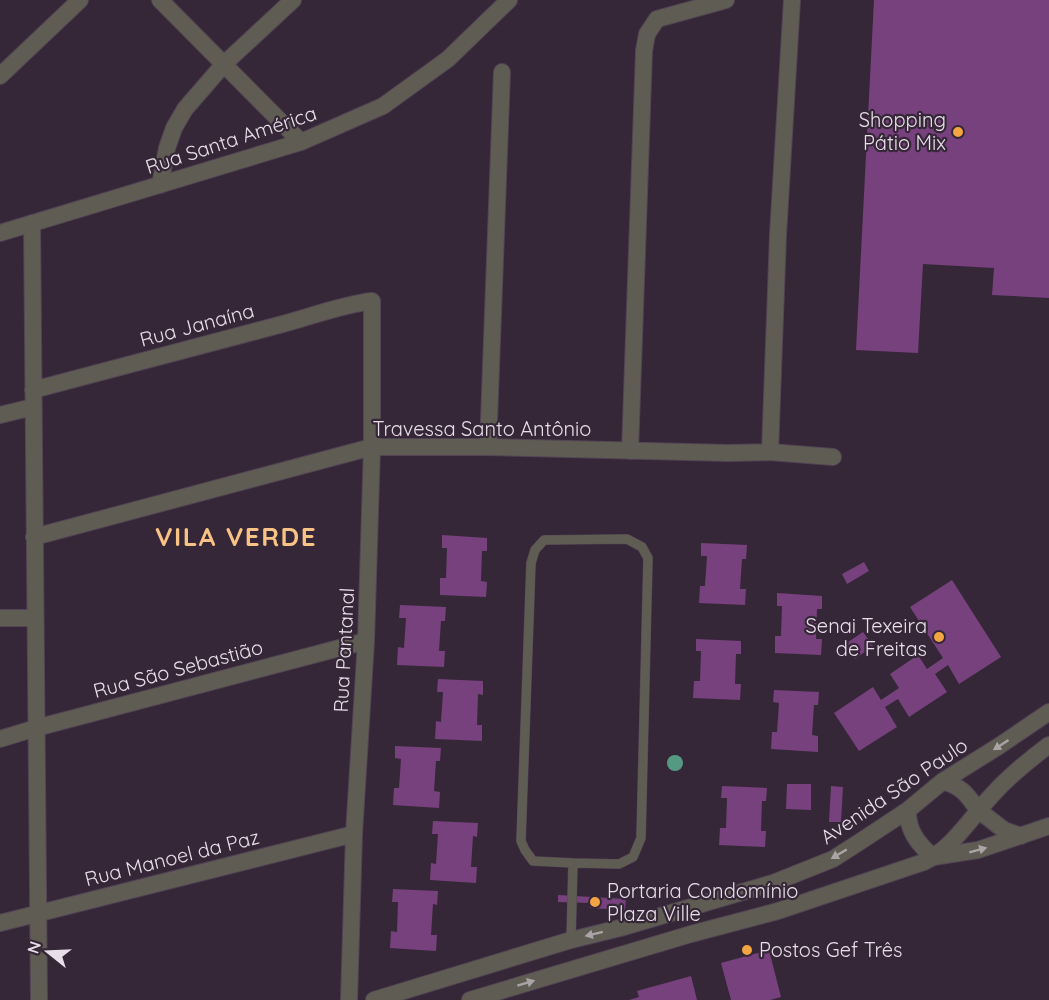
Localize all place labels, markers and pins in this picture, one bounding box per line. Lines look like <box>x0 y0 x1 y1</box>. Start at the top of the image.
place label: Shopping Pátio Mix <box>859 107 946 155</box>
marker: Shopping Pátio Mix <box>951 125 965 139</box>
place label: Senai Texeira de Freitas <box>806 613 927 661</box>
marker: Senai Texeira de Freitas <box>932 630 946 644</box>
place label: Portaria Condomínio Plaza Ville <box>607 878 798 926</box>
marker: Portaria Condomínio Plaza Ville <box>588 895 602 909</box>
place label: Postos Gef Três <box>759 937 902 962</box>
marker: Postos Gef Três <box>740 943 754 957</box>

